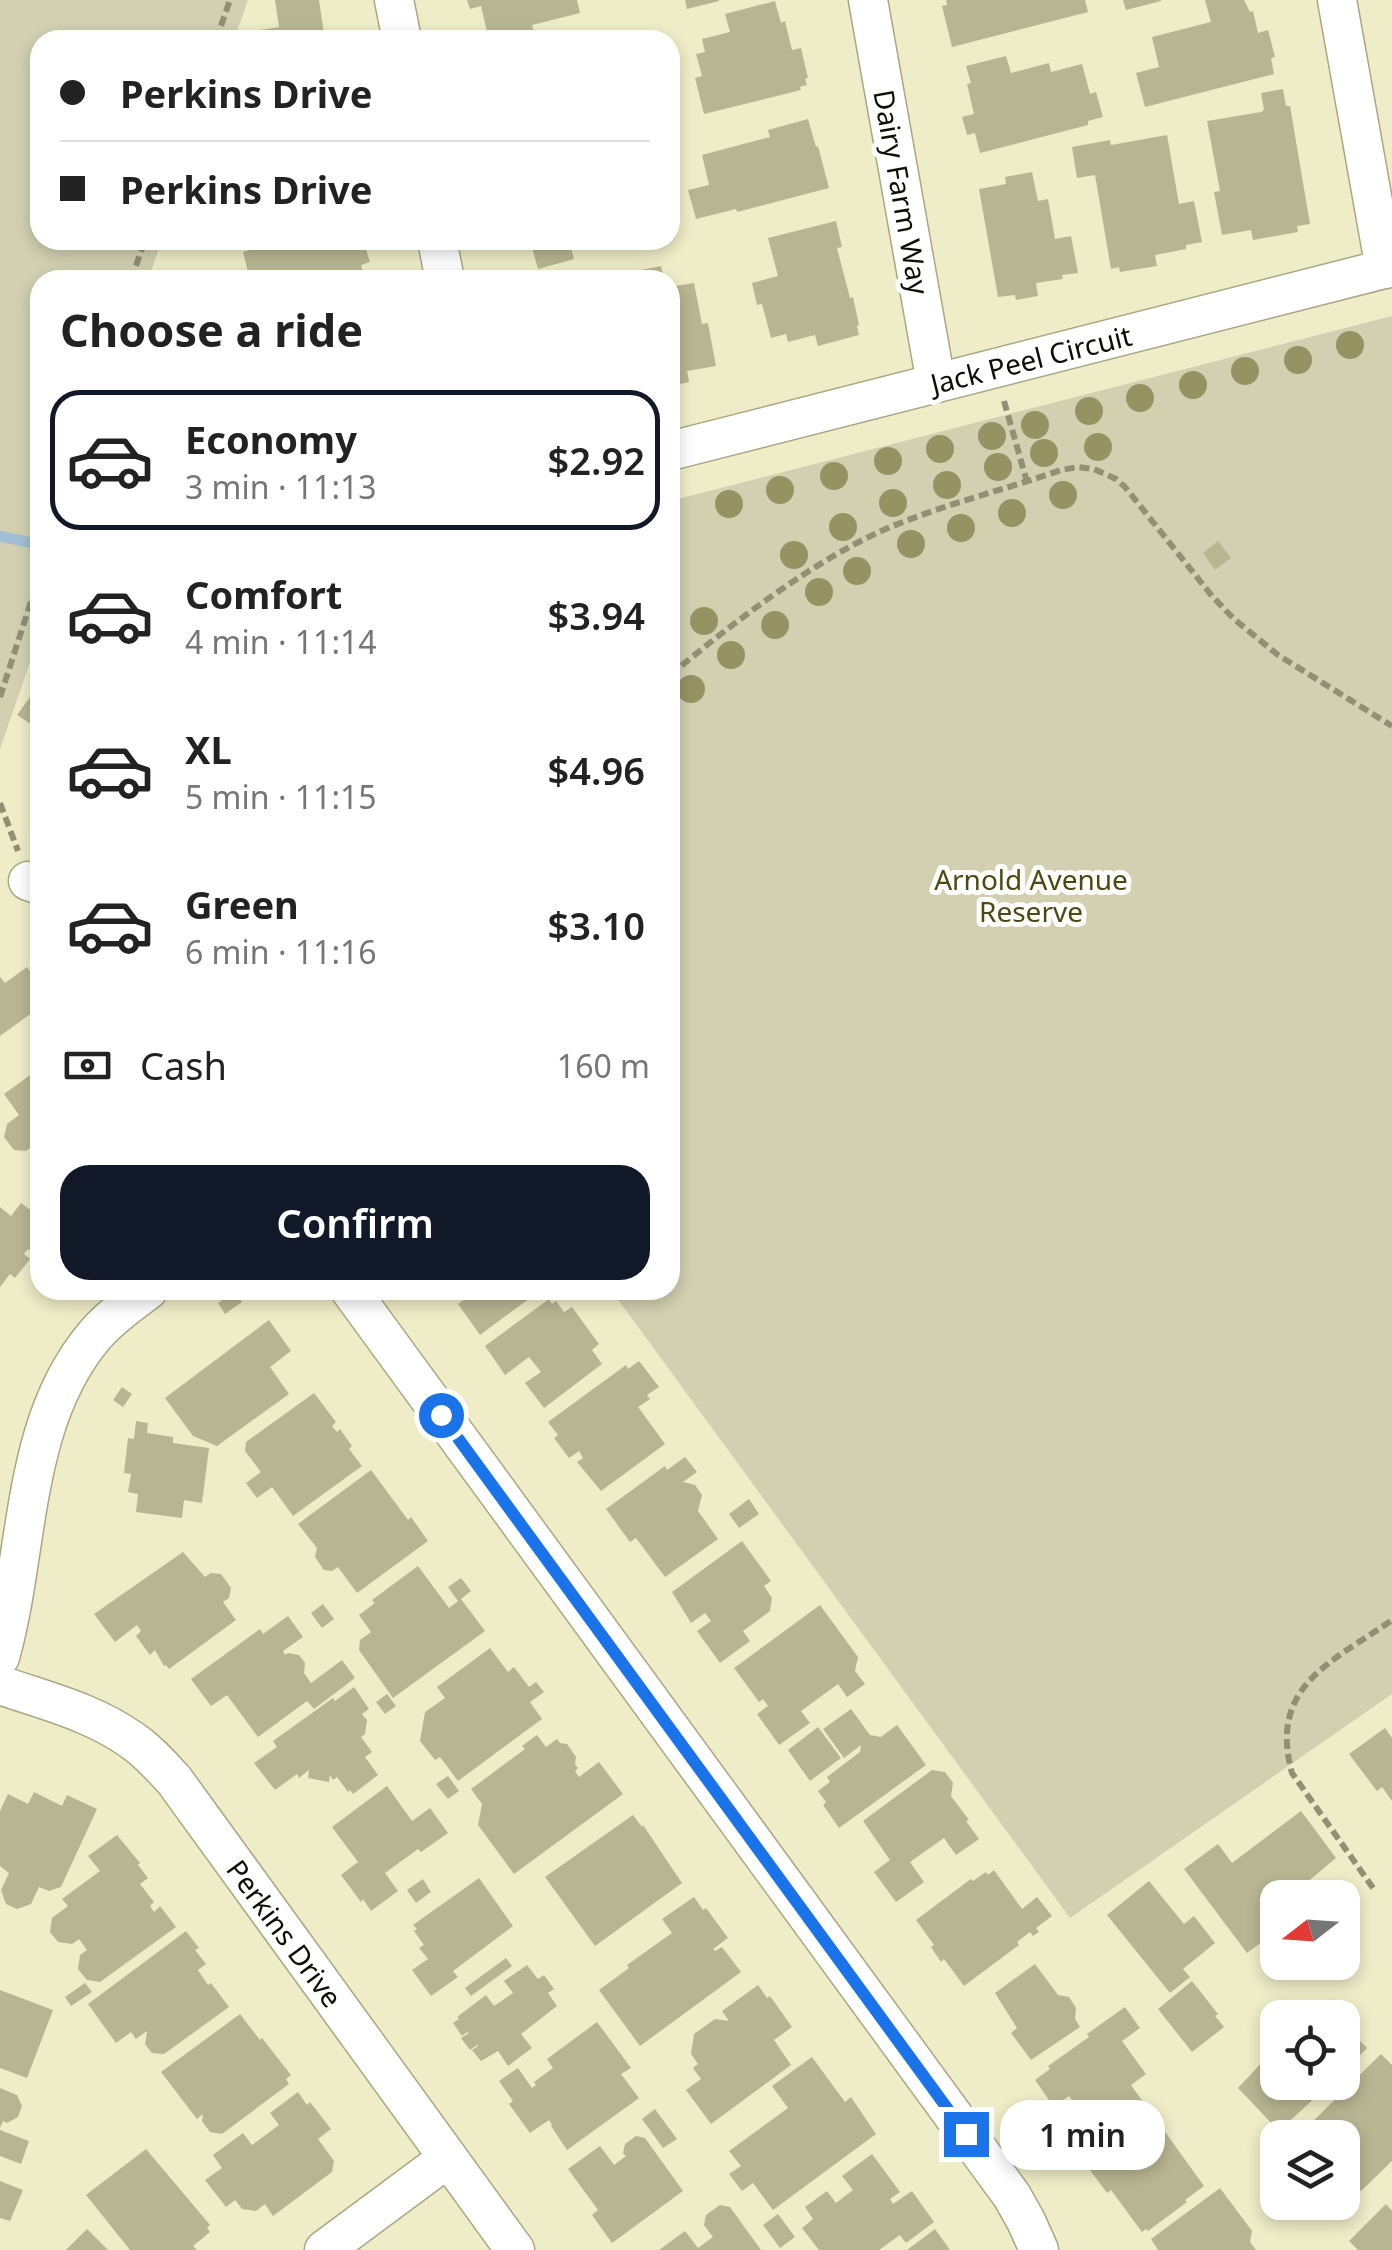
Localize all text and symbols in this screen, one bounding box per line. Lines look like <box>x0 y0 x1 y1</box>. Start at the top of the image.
text: Perkins Drive <box>120 67 372 119</box>
street label: Dairy Farm Way <box>865 87 939 298</box>
text: Perkins Drive <box>120 163 372 215</box>
text: Choose a ride <box>60 299 363 360</box>
street label: Jack Peel Circuit <box>924 316 1136 403</box>
text: Economy <box>185 413 357 465</box>
icon: car <box>65 415 155 505</box>
text: $2.92 <box>548 434 645 486</box>
text: 3 min · 11:13 <box>185 465 377 508</box>
text: Comfort <box>185 568 342 620</box>
icon: car <box>65 570 155 660</box>
text: $3.94 <box>548 589 645 641</box>
text: 4 min · 11:14 <box>185 620 377 663</box>
text: XL <box>185 723 232 775</box>
icon: car <box>65 725 155 815</box>
text: $4.96 <box>548 744 645 796</box>
text: 5 min · 11:15 <box>185 775 377 818</box>
park label: Arnold Avenue Reserve <box>934 860 1128 930</box>
text: Green <box>185 878 299 930</box>
icon: car <box>65 880 155 970</box>
text: $3.10 <box>548 899 645 951</box>
text: 6 min · 11:16 <box>185 930 377 973</box>
icon: cash <box>60 1038 115 1093</box>
text: Cash <box>140 1039 227 1091</box>
text: 160 m <box>557 1044 650 1087</box>
button: Confirm <box>60 1165 650 1280</box>
route start <box>419 1393 464 1438</box>
street label: Perkins Drive <box>219 1852 351 2014</box>
north arrow <box>1260 1880 1360 1980</box>
map controls <box>1260 1880 1360 2220</box>
button: locate <box>1260 2000 1360 2100</box>
callout: 1 min <box>1001 2099 1166 2169</box>
route end <box>944 2112 989 2157</box>
text: 1 min <box>1039 2113 1126 2156</box>
button: layers <box>1260 2120 1360 2220</box>

